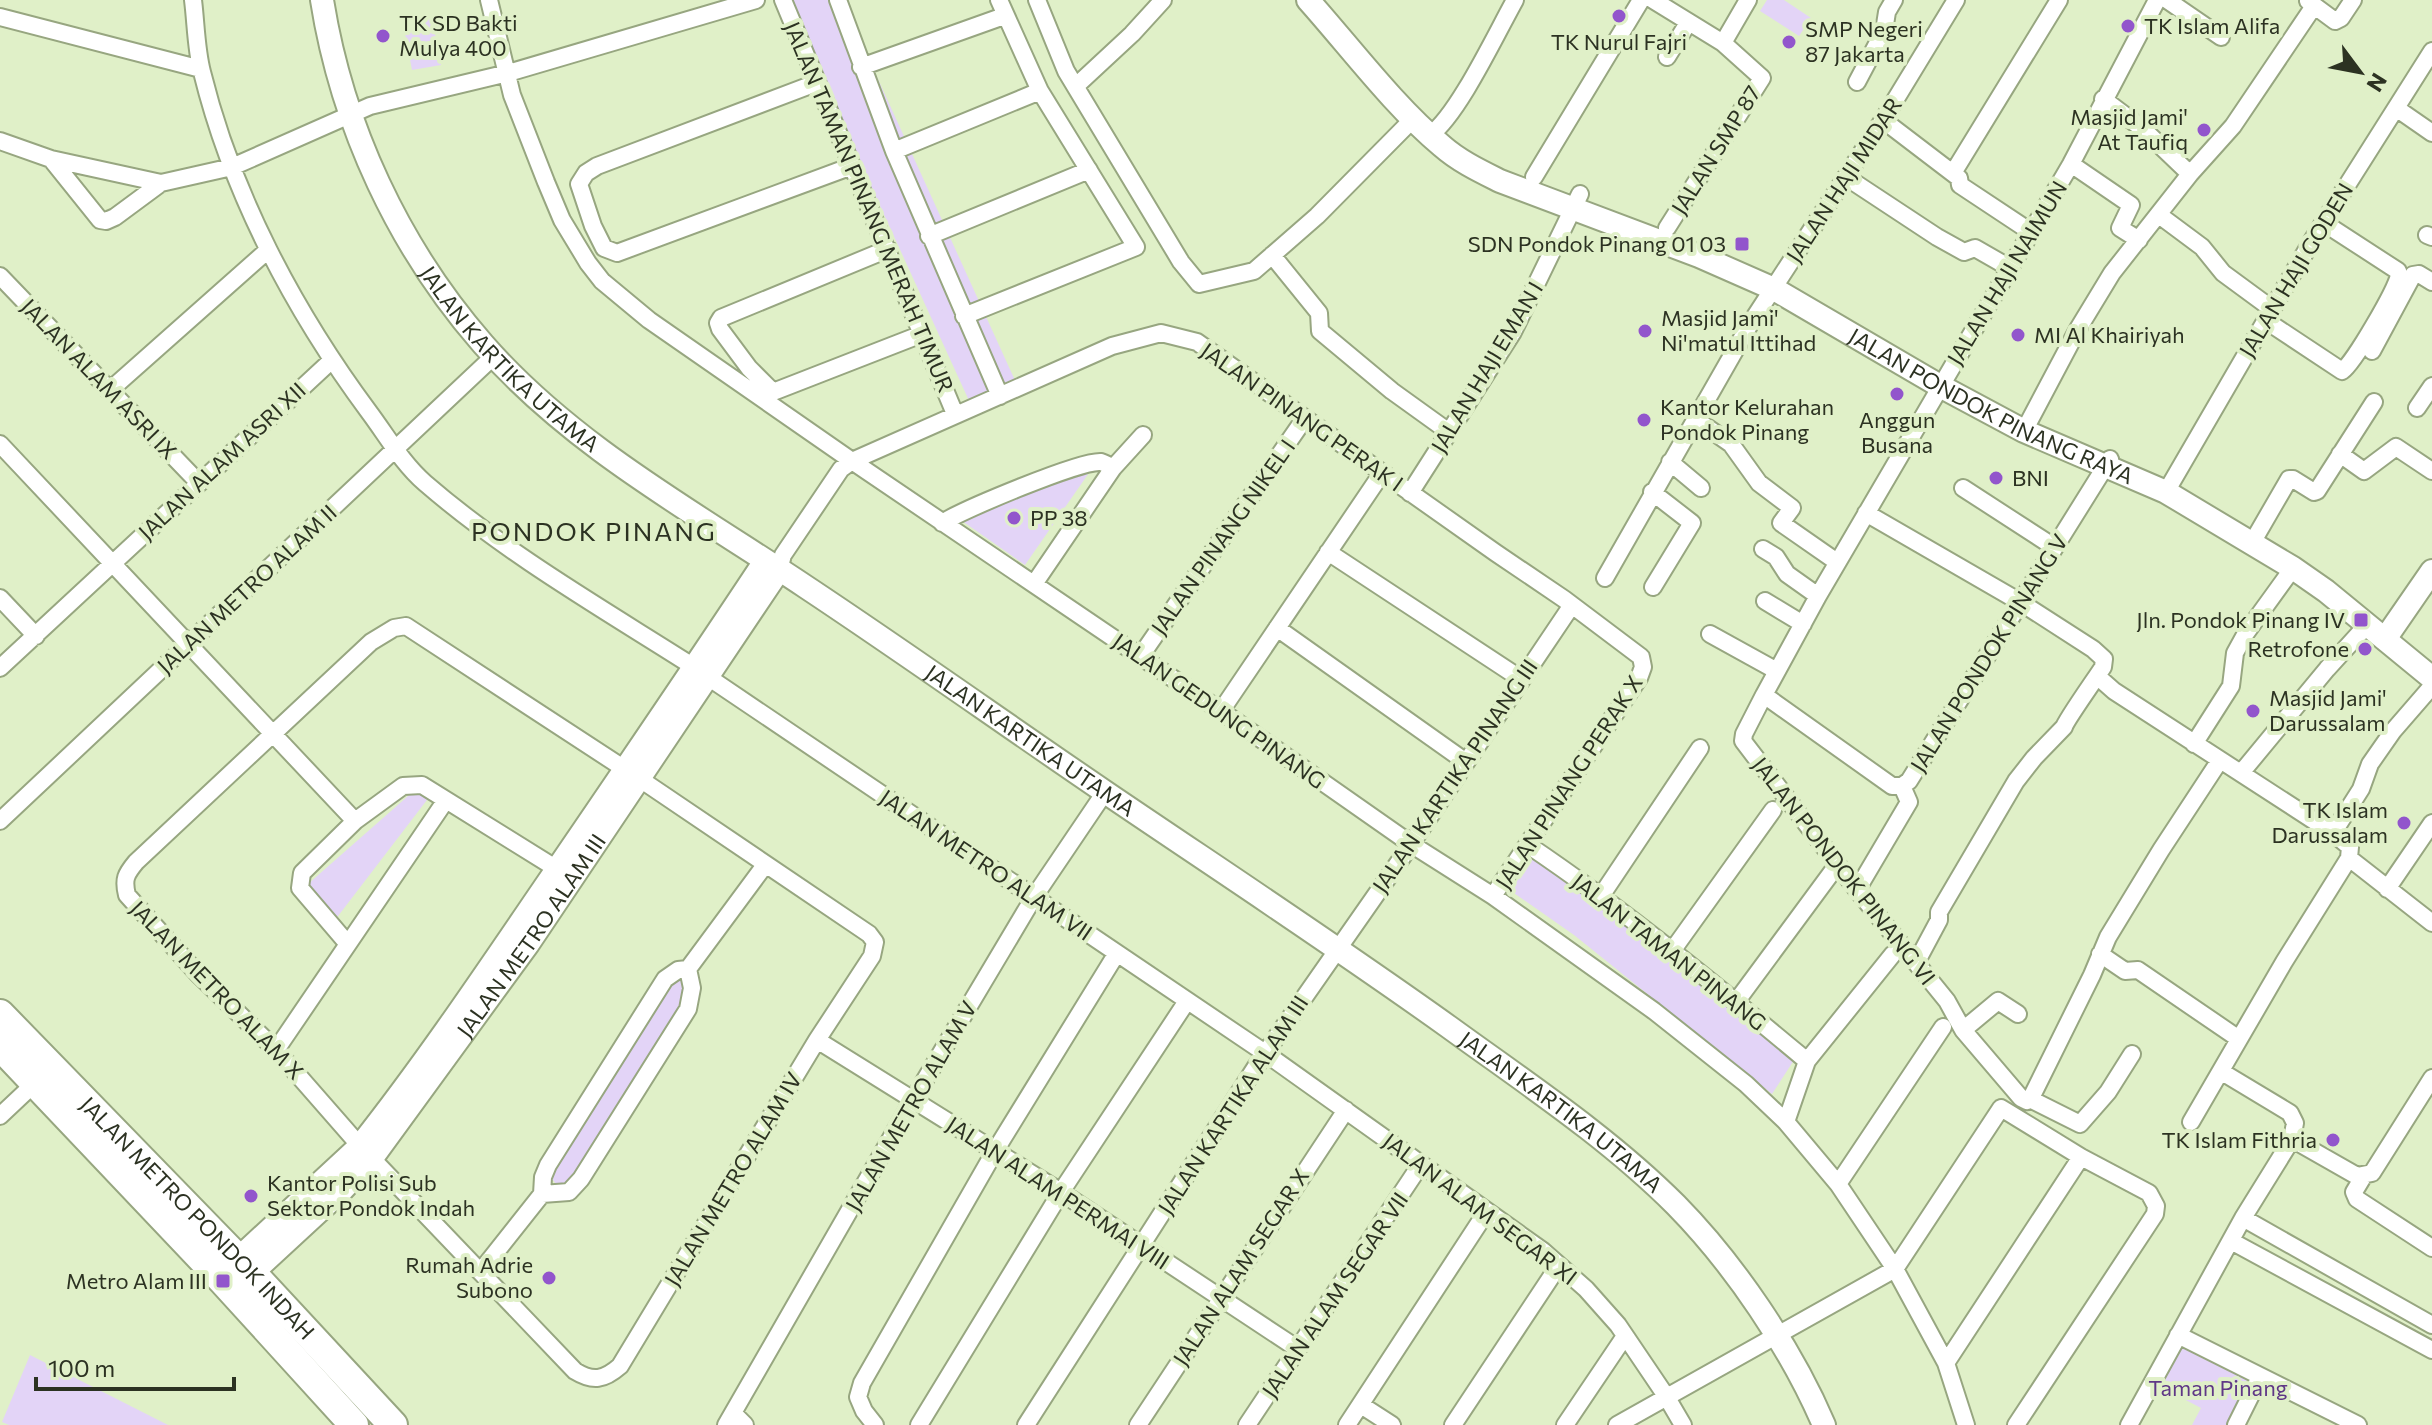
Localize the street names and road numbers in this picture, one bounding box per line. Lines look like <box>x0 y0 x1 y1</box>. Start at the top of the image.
street label: JALAN TAMAN PINANG MERAH TIMUR <box>779 18 960 396</box>
street label: JALAN SMP 87 <box>1665 80 1766 219</box>
street label: JALAN HAJI MIDAR <box>1780 92 1907 267</box>
street label: JALAN HAJI NAIMUN <box>1941 176 2072 370</box>
street label: JALAN HAJI GODEN <box>2233 178 2358 362</box>
street label: JALAN KARTIKA UTAMA <box>415 261 605 458</box>
street label: JALAN HAJI EMAN I <box>1425 276 1548 457</box>
street label: JALAN ALAM ASRI IX <box>16 293 183 465</box>
street label: JALAN PONDOK PINANG RAYA <box>1844 322 2138 489</box>
street label: JALAN PINANG PERAK I <box>1196 336 1409 497</box>
street label: JALAN ALAM ASRI XII <box>132 376 311 545</box>
street label: JALAN PINANG NIKEL I <box>1145 434 1300 640</box>
street label: JALAN METRO ALAM II <box>151 498 342 679</box>
street label: JALAN PONDOK PINANG V <box>1904 529 2073 777</box>
street label: JALAN GEDUNG PINANG <box>1108 627 1331 794</box>
street label: JALAN KARTIKA PINANG III <box>1366 654 1543 898</box>
street label: JALAN KARTIKA UTAMA <box>921 658 1141 822</box>
street label: JALAN PINANG PERAK X <box>1489 670 1648 894</box>
street label: JALAN PONDOK PINANG VI <box>1747 751 1942 990</box>
street label: JALAN METRO ALAM VII <box>875 783 1098 946</box>
street label: JALAN METRO ALAM III <box>451 828 611 1042</box>
street label: JALAN TAMAN PINANG <box>1567 867 1772 1036</box>
street label: JALAN METRO ALAM X <box>125 895 310 1085</box>
street label: JALAN KARTIKA ALAM III <box>1152 990 1313 1219</box>
street label: JALAN METRO ALAM V <box>839 996 982 1216</box>
street label: JALAN KARTIKA UTAMA <box>1455 1025 1668 1198</box>
street label: JALAN METRO ALAM IV <box>658 1067 807 1290</box>
street label: JALAN METRO PONDOK INDAH <box>75 1091 321 1345</box>
street label: JALAN ALAM PERMAI VIII <box>942 1110 1175 1275</box>
street label: JALAN ALAM SEGAR XI <box>1378 1127 1583 1290</box>
street label: JALAN ALAM SEGAR X <box>1167 1163 1314 1370</box>
street label: JALAN ALAM SEGAR VII <box>1256 1187 1413 1403</box>

